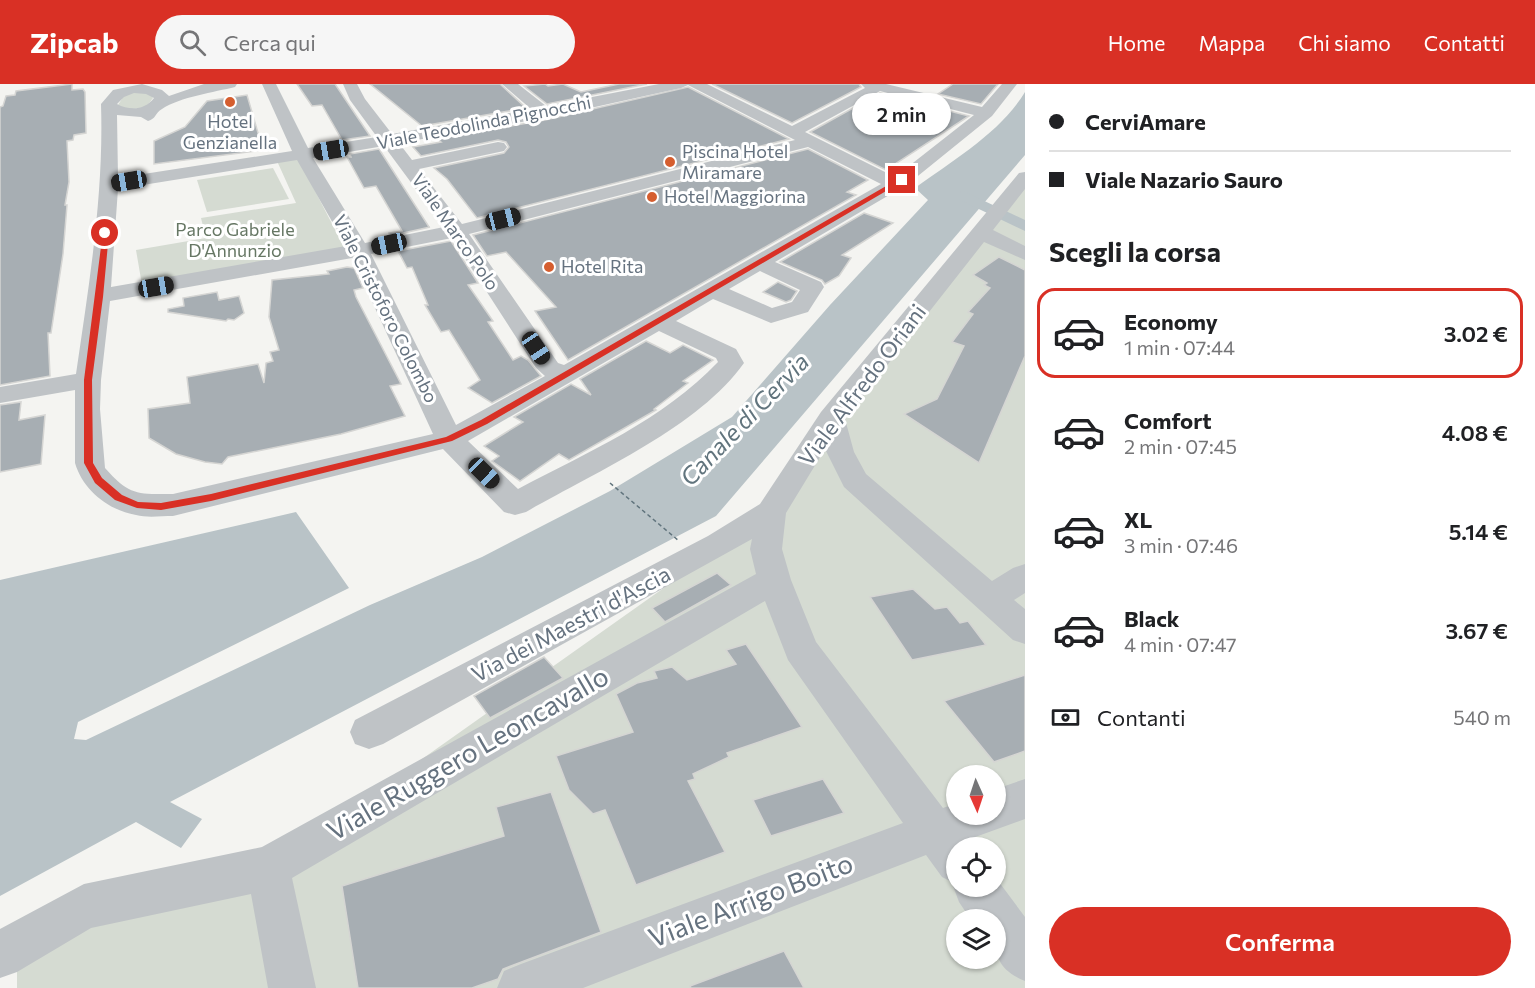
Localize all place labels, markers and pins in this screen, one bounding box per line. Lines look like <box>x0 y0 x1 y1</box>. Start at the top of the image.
marker: Hotel Genzianella <box>223 95 237 109</box>
place label: Hotel Genzianella <box>183 110 277 153</box>
place label: Piscina Hotel Miramare <box>682 140 788 183</box>
marker: Piscina Hotel Miramare <box>663 155 677 169</box>
place label: Hotel Maggiorina <box>664 185 806 207</box>
marker: Hotel Maggiorina <box>645 190 659 204</box>
place label: Hotel Rita <box>561 255 643 277</box>
marker: Hotel Rita <box>542 260 556 274</box>

